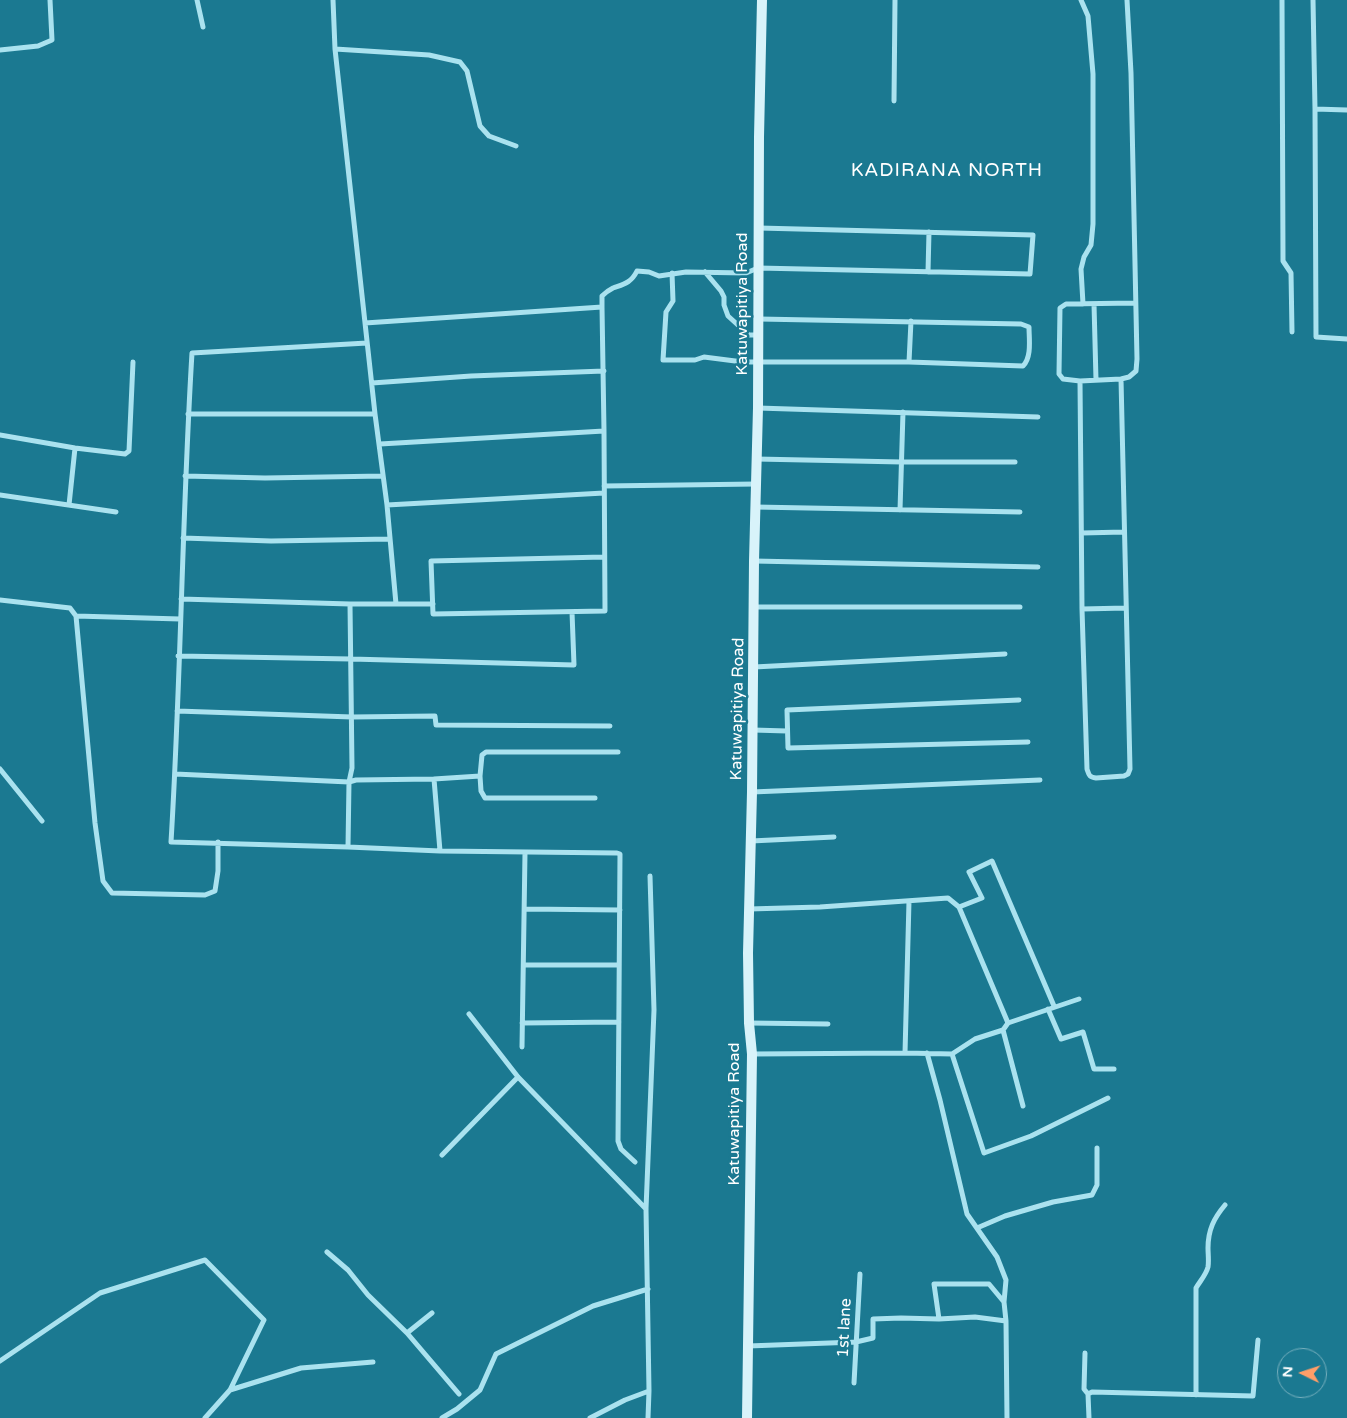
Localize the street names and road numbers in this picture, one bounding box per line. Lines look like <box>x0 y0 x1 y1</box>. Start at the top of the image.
street label: Katuwapitiya Road <box>733 233 753 375</box>
street label: Katuwapitiya Road <box>727 637 749 781</box>
street label: Katuwapitiya Road <box>725 1043 745 1185</box>
street label: 1st lane <box>834 1298 856 1358</box>

